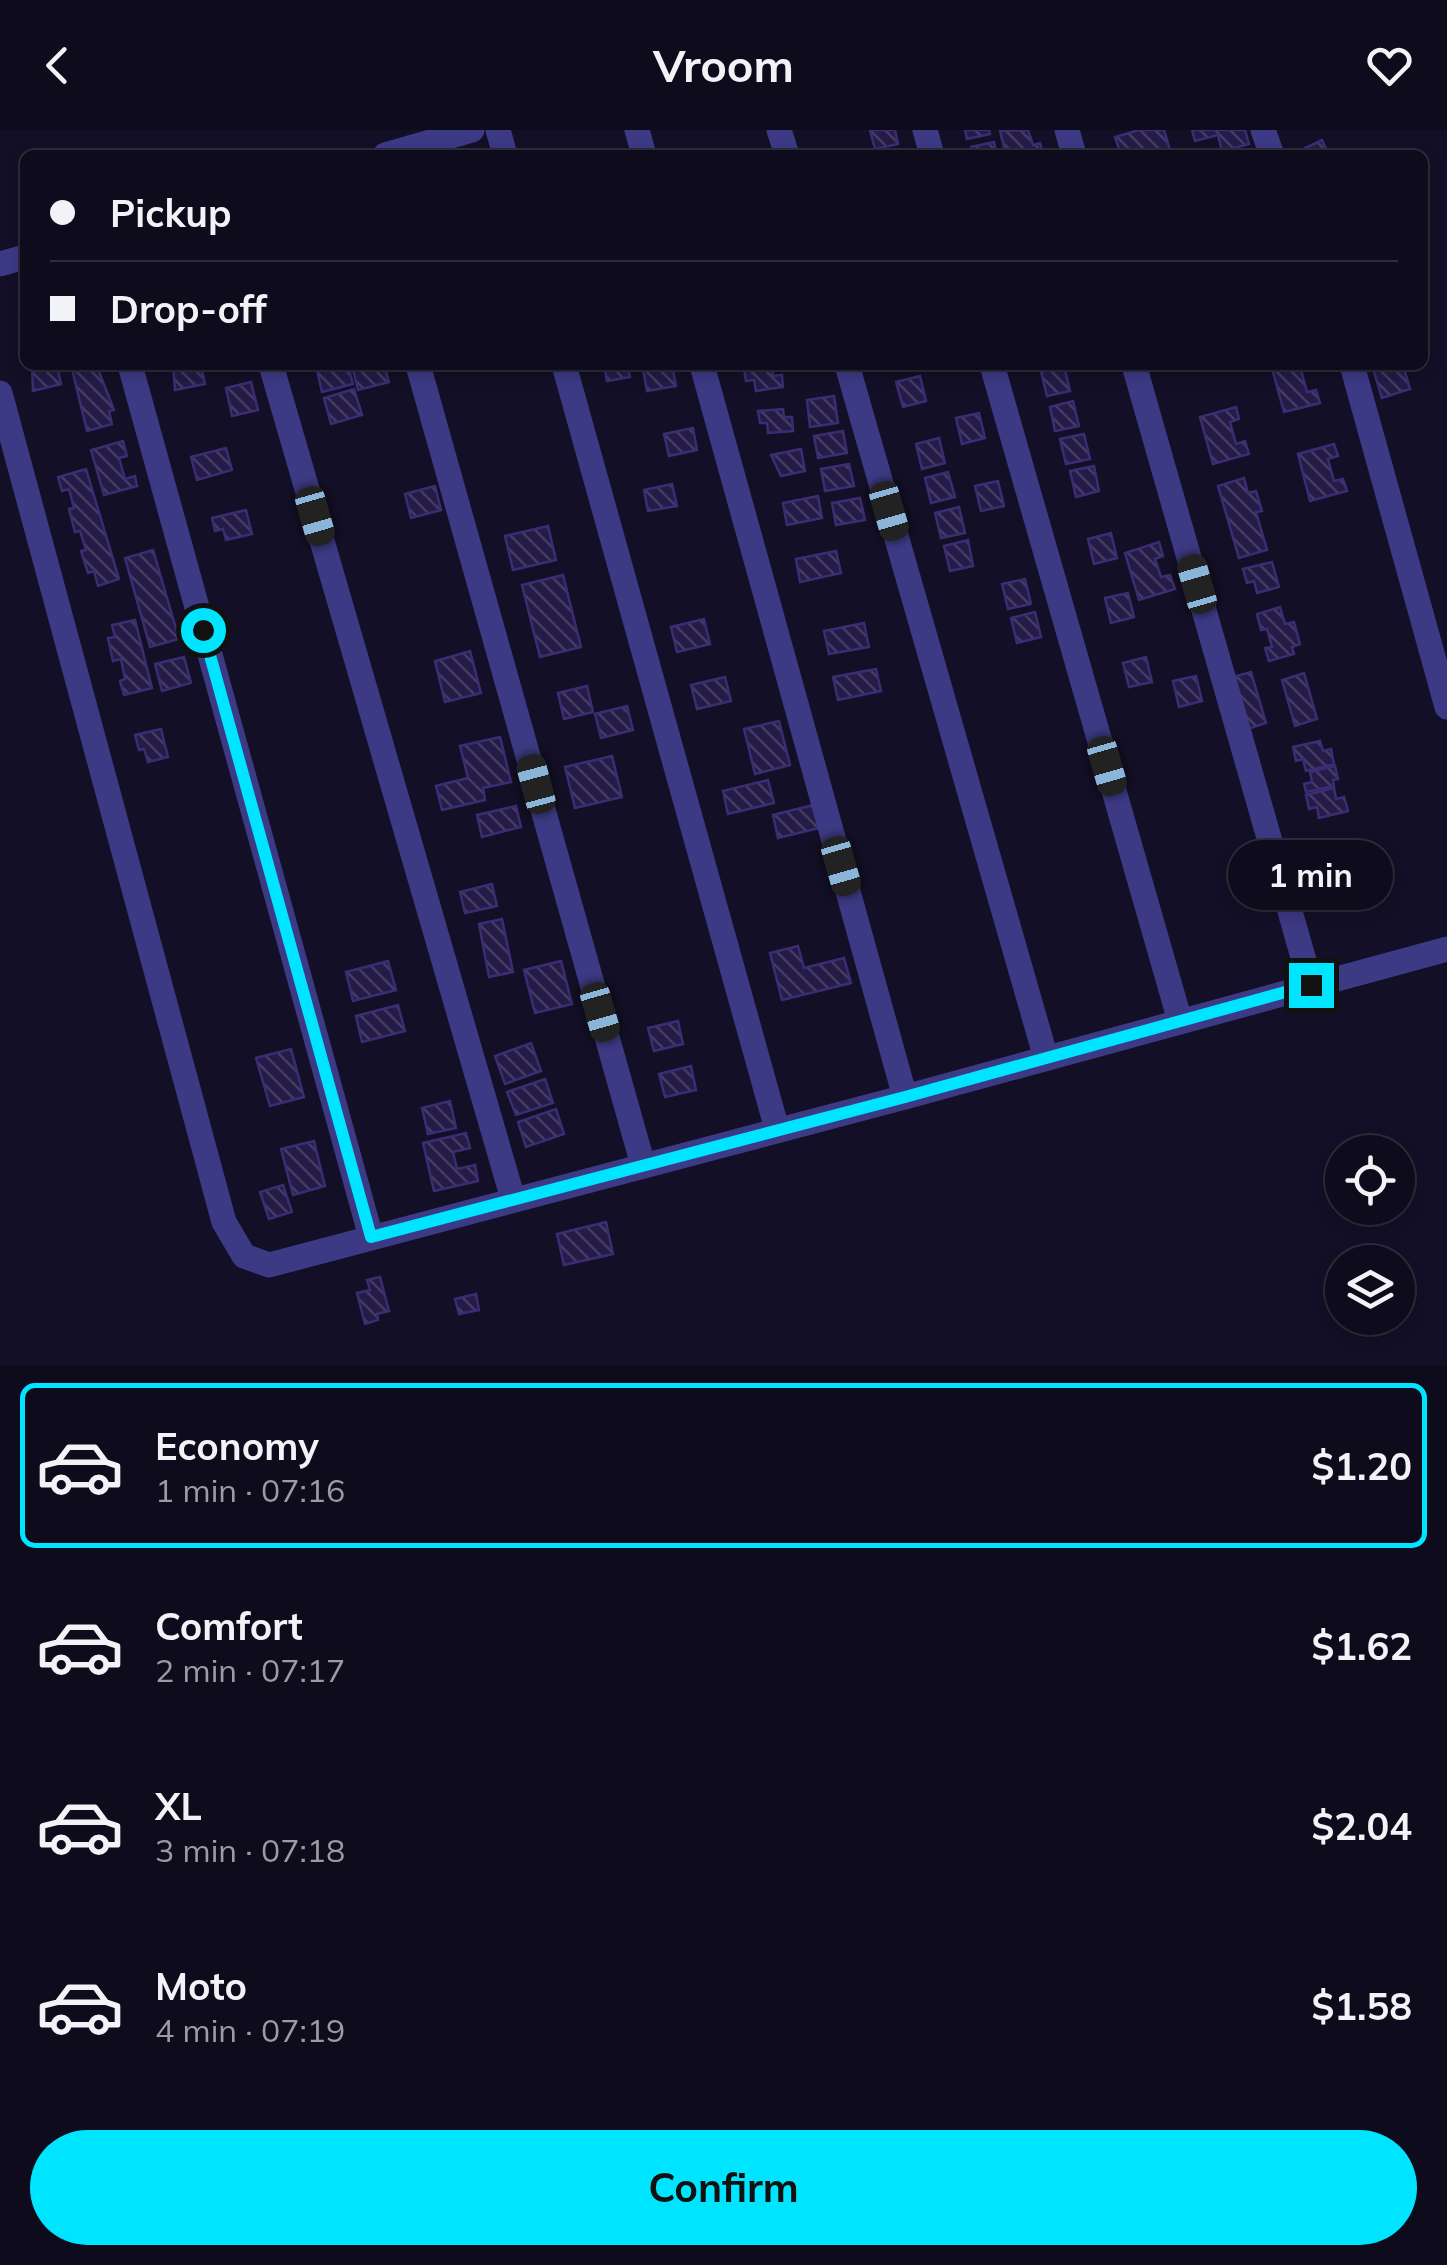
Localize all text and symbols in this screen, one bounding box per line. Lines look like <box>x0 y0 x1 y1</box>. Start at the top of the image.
text: Vroom <box>653 37 794 93</box>
icon: back <box>30 38 85 93</box>
icon: heart <box>1362 38 1417 93</box>
text: Pickup <box>110 189 232 237</box>
text: Drop-off <box>110 285 267 333</box>
car <box>866 478 912 544</box>
car <box>292 483 338 549</box>
car <box>1174 551 1220 617</box>
route start <box>181 608 226 653</box>
car <box>1084 733 1130 799</box>
car <box>514 751 558 817</box>
car <box>818 833 864 899</box>
callout: 1 min <box>1228 840 1394 910</box>
text: 1 min <box>1268 855 1353 895</box>
route end <box>1289 963 1334 1008</box>
car <box>577 979 623 1045</box>
map controls <box>1325 1135 1415 1335</box>
button: locate <box>1325 1135 1415 1225</box>
button: layers <box>1325 1245 1415 1335</box>
icon: car <box>35 1421 125 1511</box>
text: Economy <box>155 1422 319 1470</box>
text: $1.20 <box>1311 1442 1412 1490</box>
text: 1 min · 07:16 <box>155 1470 345 1510</box>
icon: car <box>35 1601 125 1691</box>
text: Comfort <box>155 1602 303 1650</box>
text: $1.62 <box>1311 1622 1412 1670</box>
text: 2 min · 07:17 <box>155 1650 345 1690</box>
icon: car <box>35 1781 125 1871</box>
text: XL <box>155 1782 202 1830</box>
text: $2.04 <box>1311 1802 1412 1850</box>
text: 3 min · 07:18 <box>155 1830 345 1870</box>
icon: car <box>35 1961 125 2051</box>
text: Moto <box>155 1962 247 2010</box>
text: $1.58 <box>1311 1982 1412 2030</box>
text: 4 min · 07:19 <box>155 2010 345 2050</box>
button: Confirm <box>30 2130 1417 2245</box>

